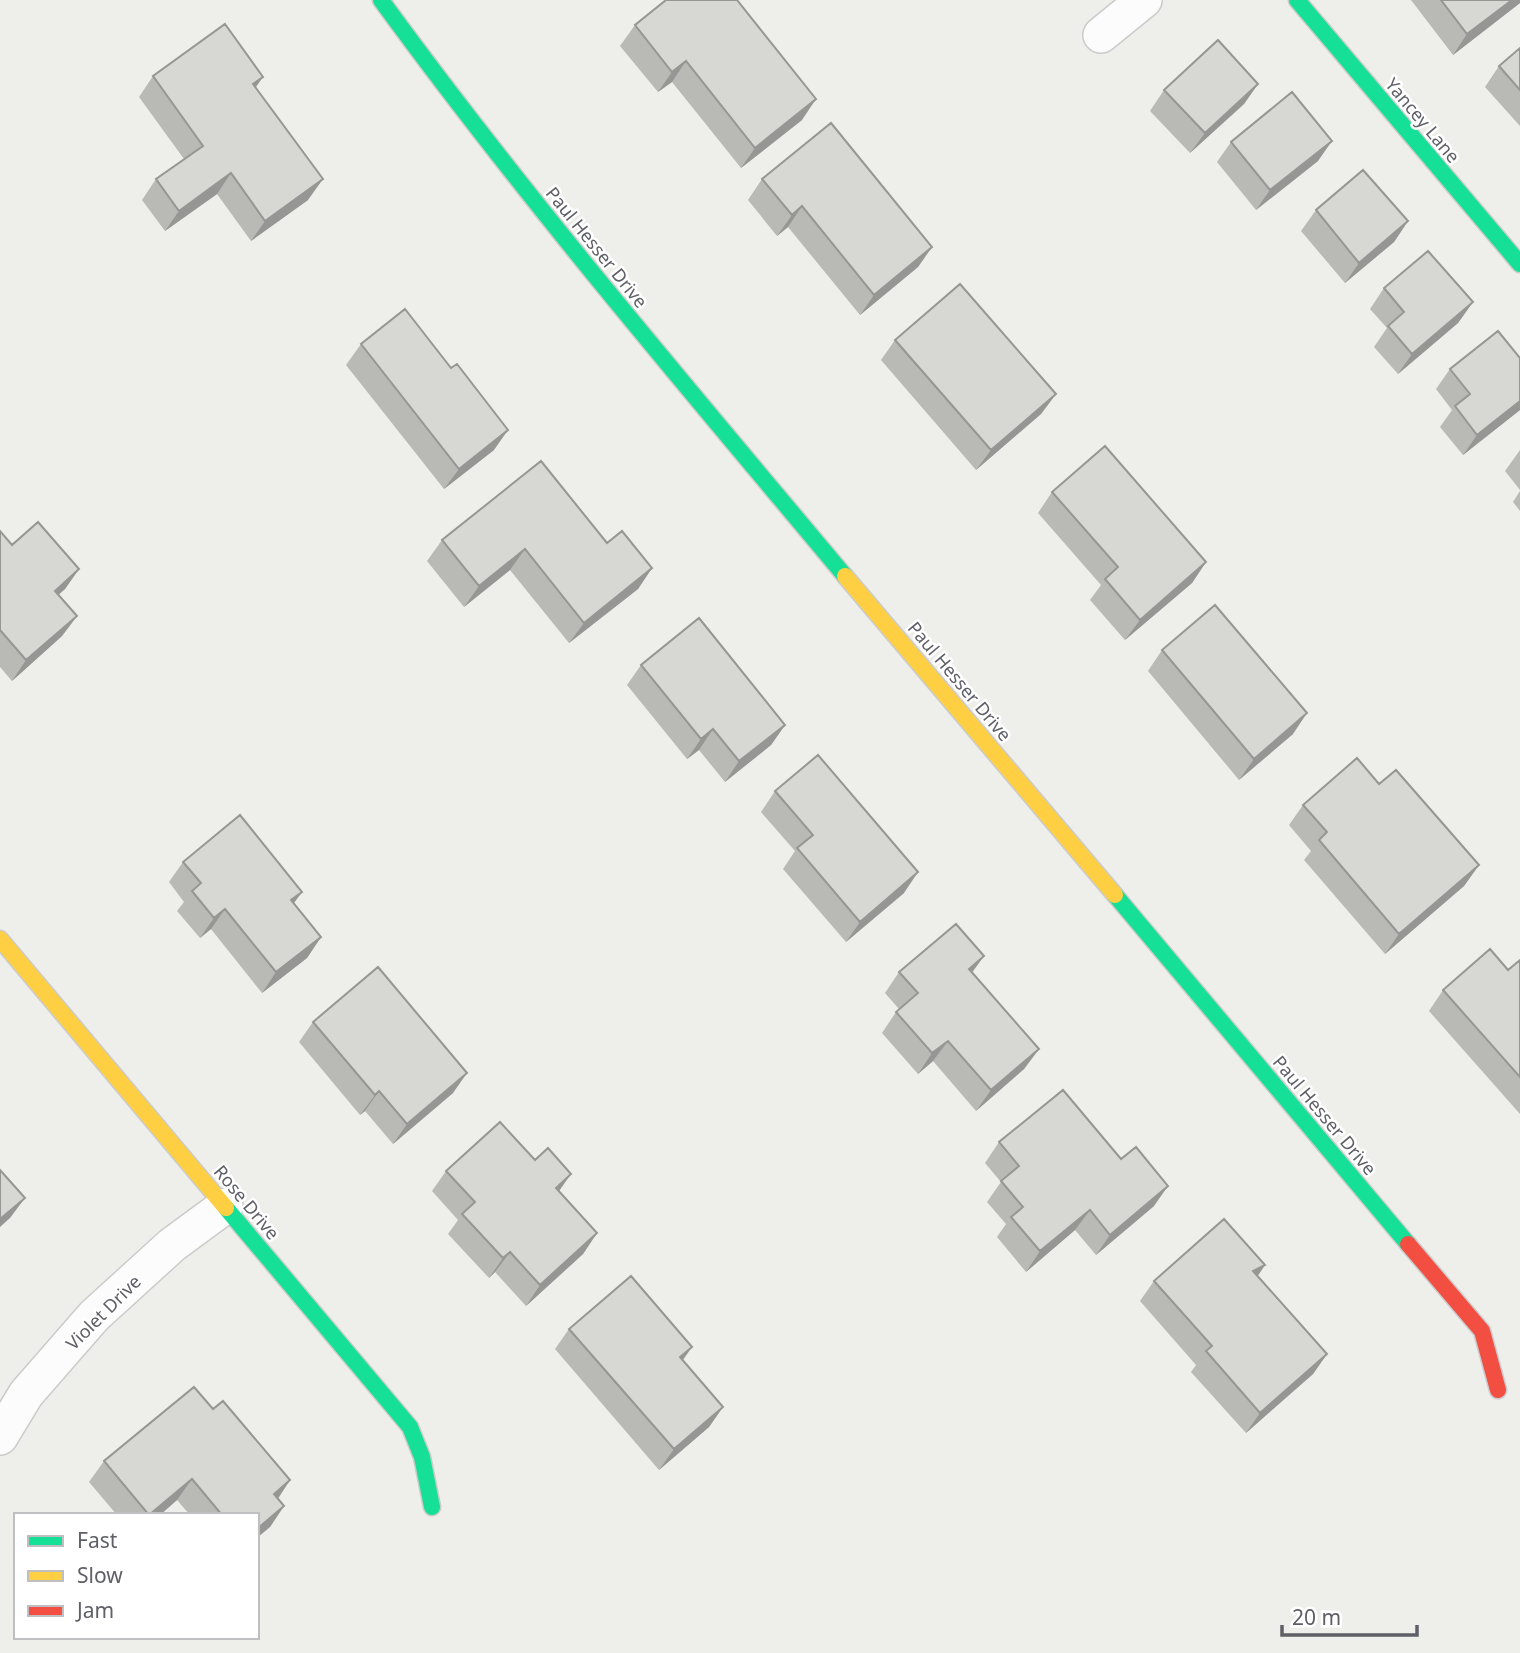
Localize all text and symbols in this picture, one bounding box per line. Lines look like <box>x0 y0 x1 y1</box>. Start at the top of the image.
street label: Yancey Lane <box>1381 73 1465 167</box>
street label: Paul Hesser Drive <box>541 182 653 312</box>
street label: Paul Hesser Drive <box>903 616 1017 746</box>
street label: Paul Hesser Drive <box>1268 1050 1382 1180</box>
street label: Rose Drive <box>209 1160 285 1244</box>
street label: Violet Drive <box>60 1269 146 1355</box>
legend <box>14 1513 259 1639</box>
text: Fast <box>77 1526 118 1554</box>
text: Slow <box>77 1561 123 1589</box>
scale bar <box>1282 1594 1417 1638</box>
text: Jam <box>75 1596 114 1624</box>
text: 20 m <box>1292 1603 1341 1631</box>

